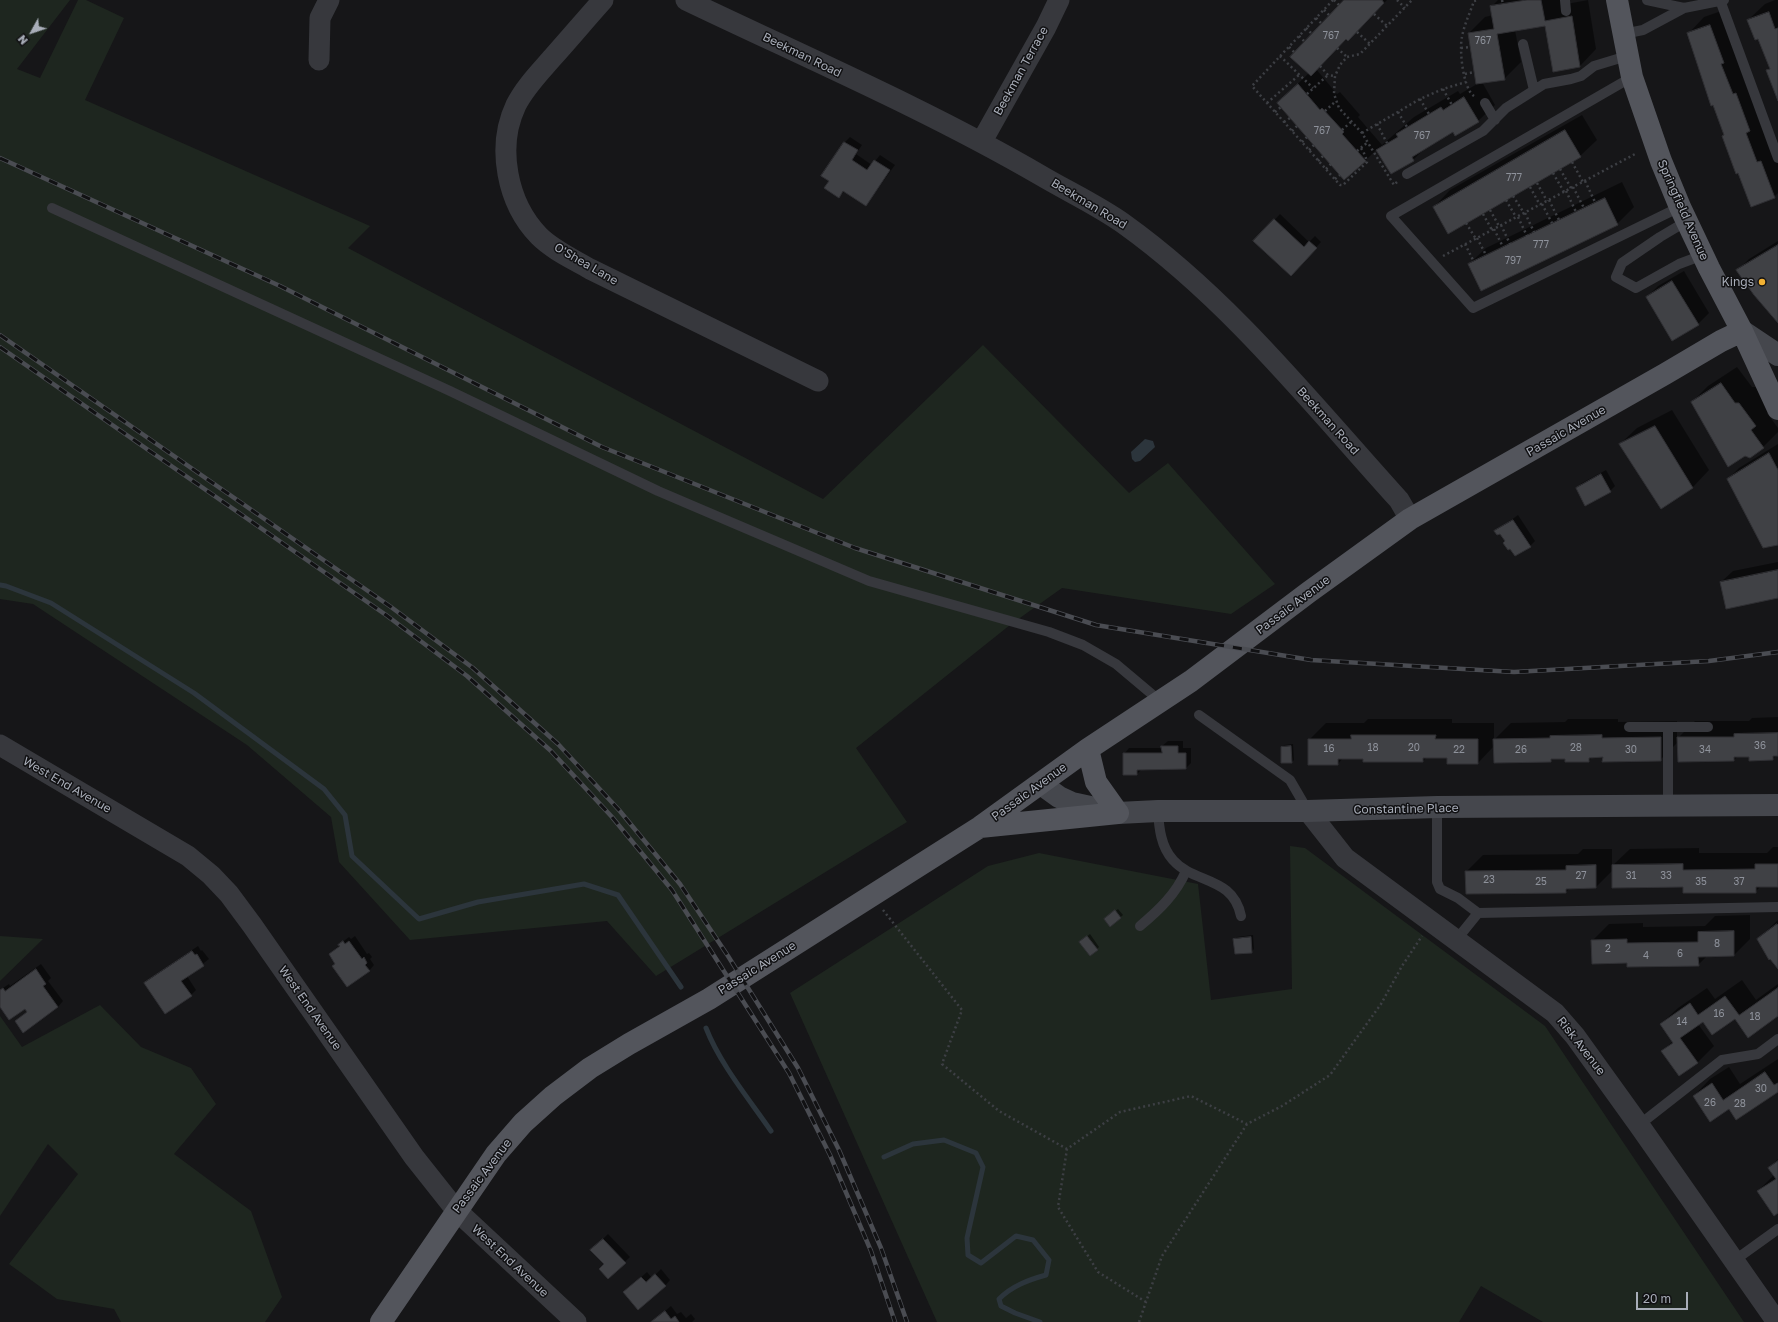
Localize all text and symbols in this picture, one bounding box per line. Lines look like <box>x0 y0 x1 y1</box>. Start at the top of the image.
north arrow <box>12 12 52 52</box>
street label: Beekman Terrace <box>991 24 1051 118</box>
street label: Beekman Road <box>760 30 844 80</box>
house number: 767 <box>1323 30 1339 42</box>
text: N <box>15 33 30 47</box>
house number: 767 <box>1475 35 1491 47</box>
house number: 767 <box>1314 125 1330 137</box>
house number: 767 <box>1414 130 1430 142</box>
street label: Springfield Avenue <box>1654 157 1712 263</box>
house number: 777 <box>1506 172 1522 184</box>
street label: Beekman Road <box>1048 176 1130 232</box>
house number: 777 <box>1533 239 1549 251</box>
street label: O'Shea Lane <box>551 240 621 288</box>
house number: 797 <box>1505 255 1521 267</box>
place label: Kings <box>1721 275 1754 289</box>
marker: Kings <box>1757 277 1767 287</box>
street label: Beekman Road <box>1294 384 1362 458</box>
street label: Passaic Avenue <box>1524 402 1608 460</box>
street label: Passaic Avenue <box>1253 572 1333 638</box>
house number: 36 <box>1754 740 1766 752</box>
house number: 18 <box>1368 742 1378 754</box>
house number: 20 <box>1408 742 1420 754</box>
house number: 28 <box>1570 742 1582 754</box>
house number: 16 <box>1324 743 1334 755</box>
house number: 22 <box>1453 744 1465 756</box>
house number: 26 <box>1515 744 1527 756</box>
house number: 30 <box>1625 744 1637 756</box>
house number: 34 <box>1699 744 1711 756</box>
street label: West End Avenue <box>20 754 114 816</box>
street label: Passaic Avenue <box>989 760 1069 824</box>
street label: Constantine Place <box>1353 801 1459 817</box>
house number: 27 <box>1575 870 1587 882</box>
house number: 31 <box>1626 870 1636 882</box>
house number: 33 <box>1660 870 1672 882</box>
house number: 23 <box>1483 874 1495 886</box>
house number: 25 <box>1535 876 1547 888</box>
house number: 35 <box>1695 876 1707 888</box>
house number: 37 <box>1733 876 1745 888</box>
street label: Passaic Avenue <box>715 938 799 998</box>
house number: 8 <box>1714 938 1720 950</box>
house number: 2 <box>1605 943 1611 955</box>
house number: 6 <box>1677 948 1683 960</box>
house number: 4 <box>1643 950 1649 962</box>
street label: West End Avenue <box>276 963 344 1053</box>
house number: 16 <box>1714 1008 1724 1020</box>
house number: 18 <box>1750 1011 1760 1023</box>
street label: Risk Avenue <box>1554 1014 1608 1078</box>
house number: 14 <box>1677 1016 1687 1028</box>
house number: 30 <box>1755 1083 1767 1095</box>
house number: 26 <box>1704 1097 1716 1109</box>
house number: 28 <box>1734 1098 1746 1110</box>
street label: Passaic Avenue <box>449 1136 515 1216</box>
street label: West End Avenue <box>469 1222 551 1300</box>
scale bar <box>1638 1284 1690 1310</box>
text: 20 m <box>1643 1291 1671 1306</box>

